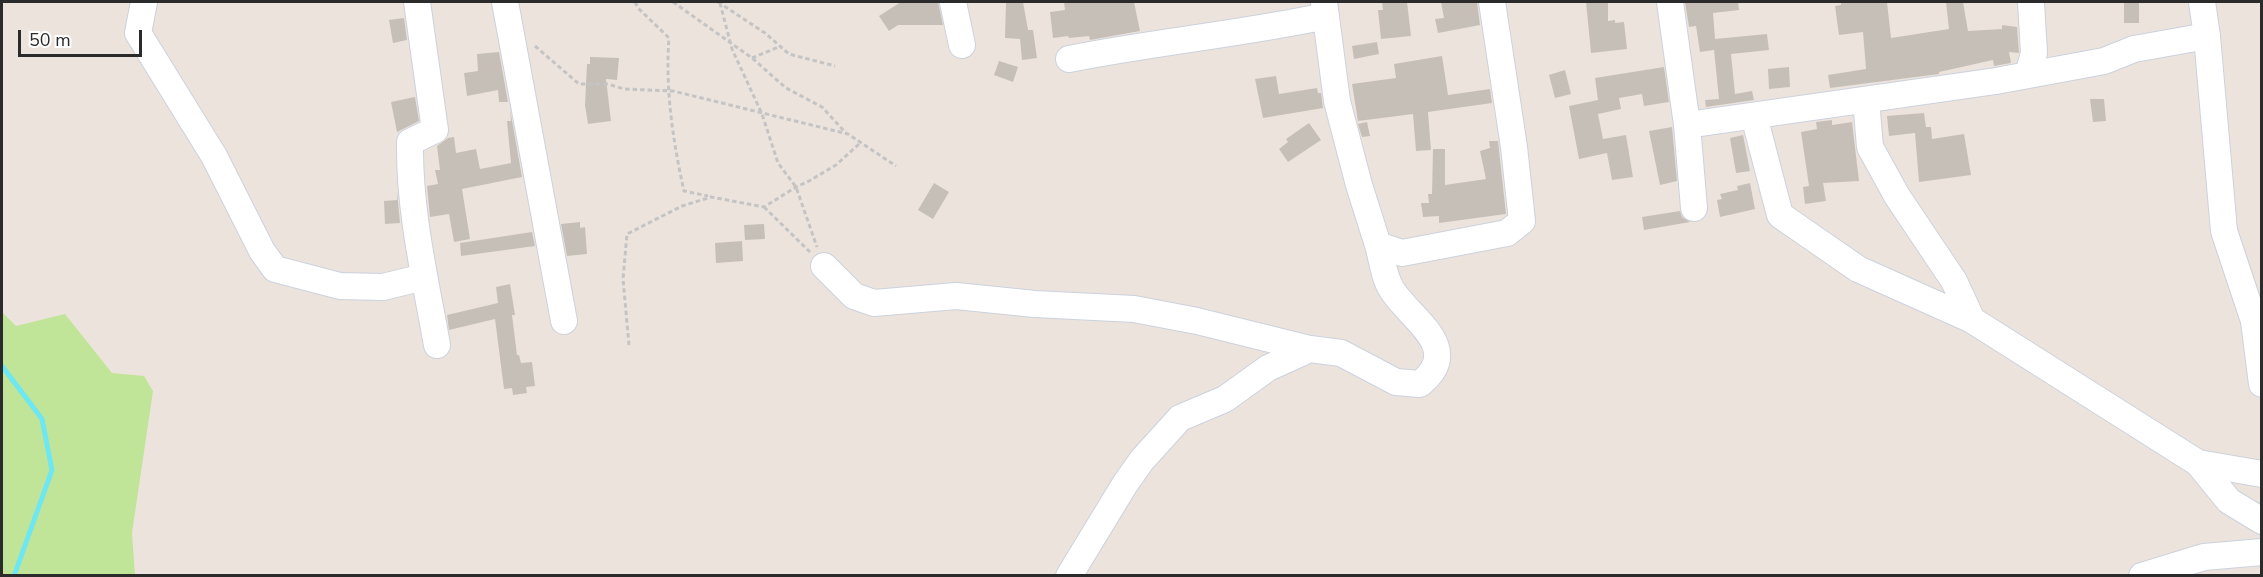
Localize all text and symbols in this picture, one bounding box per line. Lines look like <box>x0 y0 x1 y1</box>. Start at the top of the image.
scale bar <box>21 18 146 56</box>
text: 50 m <box>29 28 71 52</box>

